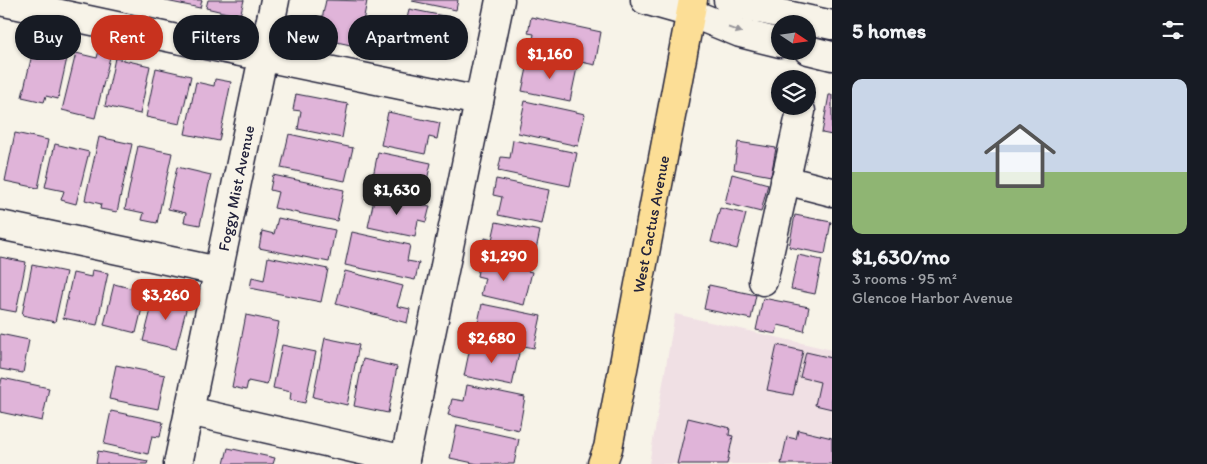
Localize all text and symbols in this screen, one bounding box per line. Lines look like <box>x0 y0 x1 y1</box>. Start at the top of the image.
chip: Buy <box>15 15 81 60</box>
chip: Rent <box>91 15 163 60</box>
chip: Filters <box>173 15 259 60</box>
chip: New <box>269 15 338 60</box>
chip: Apartment <box>348 15 468 60</box>
north arrow <box>771 15 816 60</box>
map controls <box>771 15 816 115</box>
icon: filters <box>1159 16 1187 44</box>
text: 5 homes <box>852 18 926 43</box>
one-way arrow <box>727 27 742 35</box>
pin: $1,160 <box>509 38 591 80</box>
text: $1,160 <box>527 44 573 63</box>
button: layers <box>771 70 816 115</box>
icon: home <box>975 111 1065 201</box>
street label: Foggy Mist Avenue <box>214 123 259 253</box>
street label: West Cactus Avenue <box>629 154 673 295</box>
pin: $1,630 <box>356 174 438 216</box>
text: $1,630 <box>374 180 420 199</box>
pin: $1,290 <box>463 240 545 282</box>
text: $1,630/mo <box>852 244 950 269</box>
text: $1,290 <box>481 246 527 265</box>
text: 3 rooms · 95 m² <box>852 269 957 288</box>
pin: $3,260 <box>125 278 207 321</box>
text: $3,260 <box>142 285 190 304</box>
text: Glencoe Harbor Avenue <box>852 288 1013 307</box>
pin: $2,680 <box>451 322 533 364</box>
text: $2,680 <box>468 328 516 347</box>

